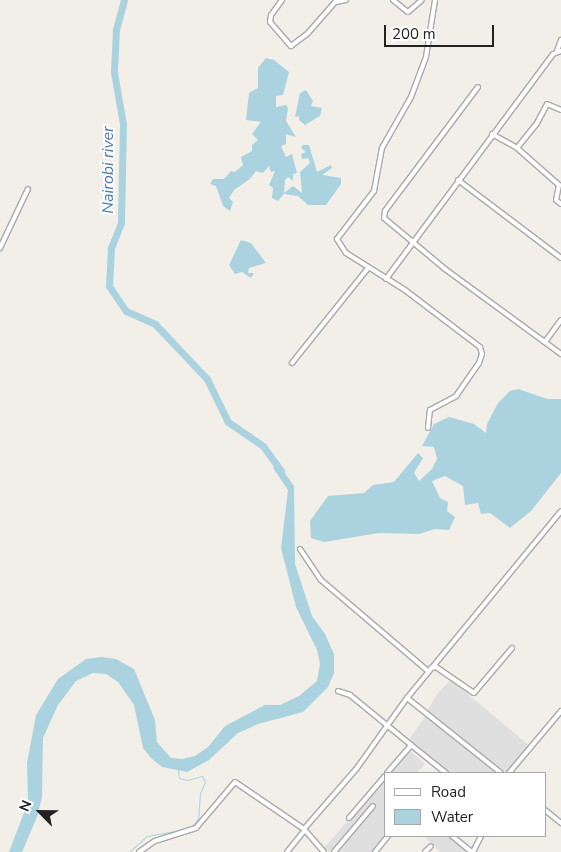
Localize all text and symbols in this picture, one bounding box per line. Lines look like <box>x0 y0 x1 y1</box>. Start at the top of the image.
scale bar <box>386 15 496 47</box>
text: 200 m <box>392 24 436 44</box>
water label: Nairobi river <box>98 126 118 214</box>
legend <box>384 772 546 837</box>
text: Road <box>431 782 466 802</box>
north arrow <box>15 787 65 837</box>
text: N <box>15 797 37 814</box>
text: Water <box>431 807 473 827</box>

